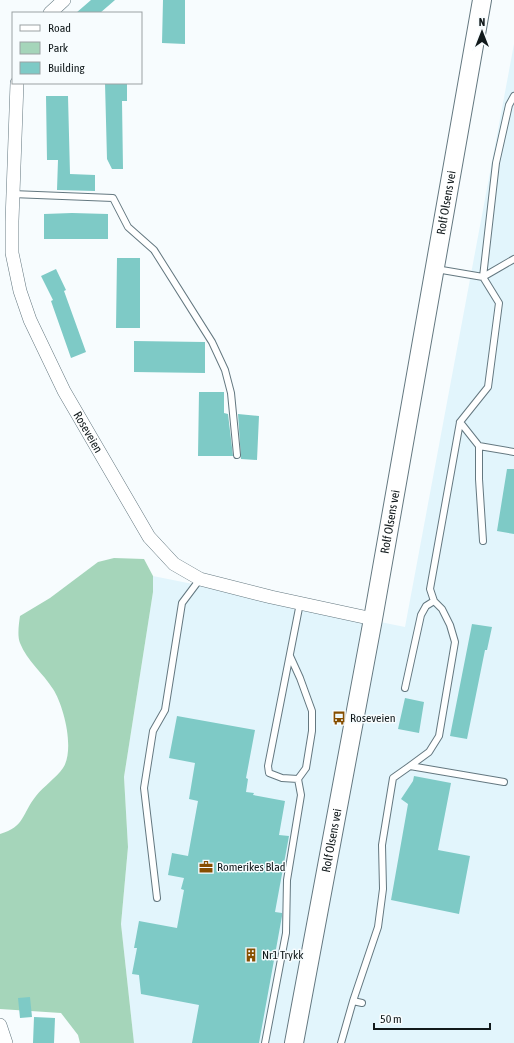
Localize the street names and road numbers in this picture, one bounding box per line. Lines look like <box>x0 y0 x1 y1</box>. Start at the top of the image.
street label: Rolf Olsens vei <box>434 170 459 236</box>
street label: Roseveien <box>70 409 106 455</box>
street label: Rolf Olsens vei <box>378 489 403 555</box>
street label: Rolf Olsens vei <box>319 807 345 873</box>

